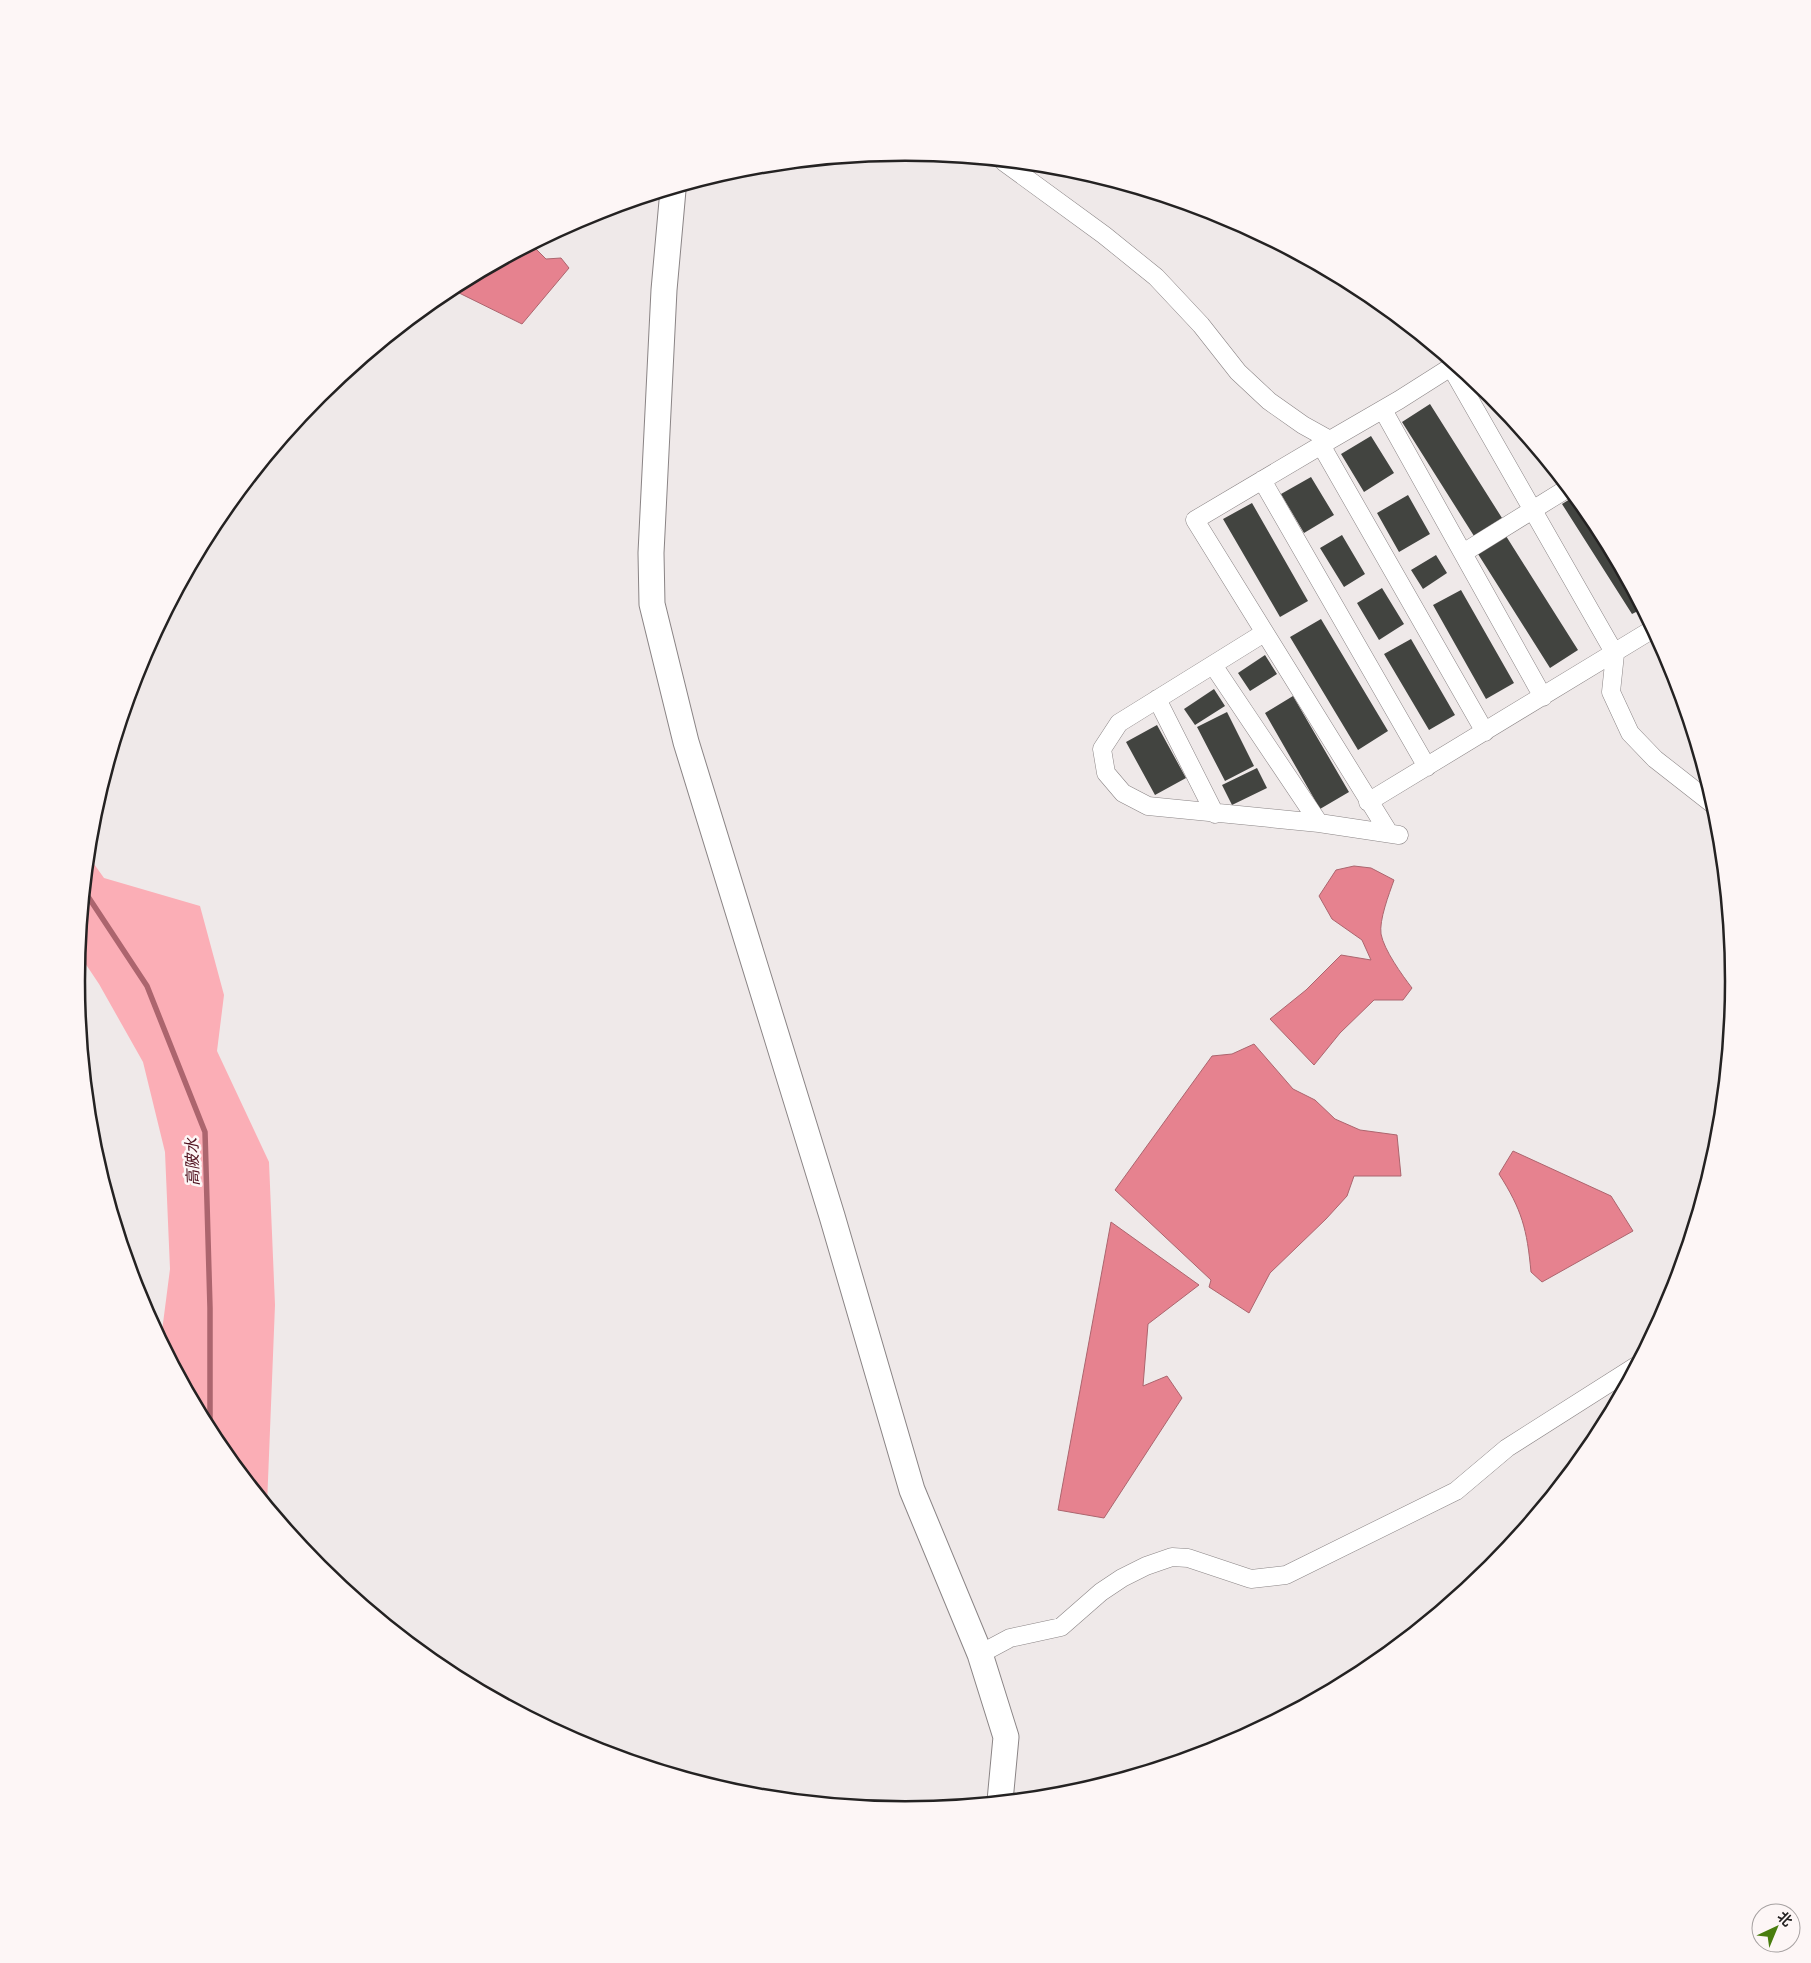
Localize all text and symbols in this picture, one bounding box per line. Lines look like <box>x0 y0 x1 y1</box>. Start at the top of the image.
water label: 高陂水 <box>182 1137 203 1186</box>
north arrow <box>1751 1903 1801 1953</box>
text: 北 <box>1774 1908 1796 1930</box>

